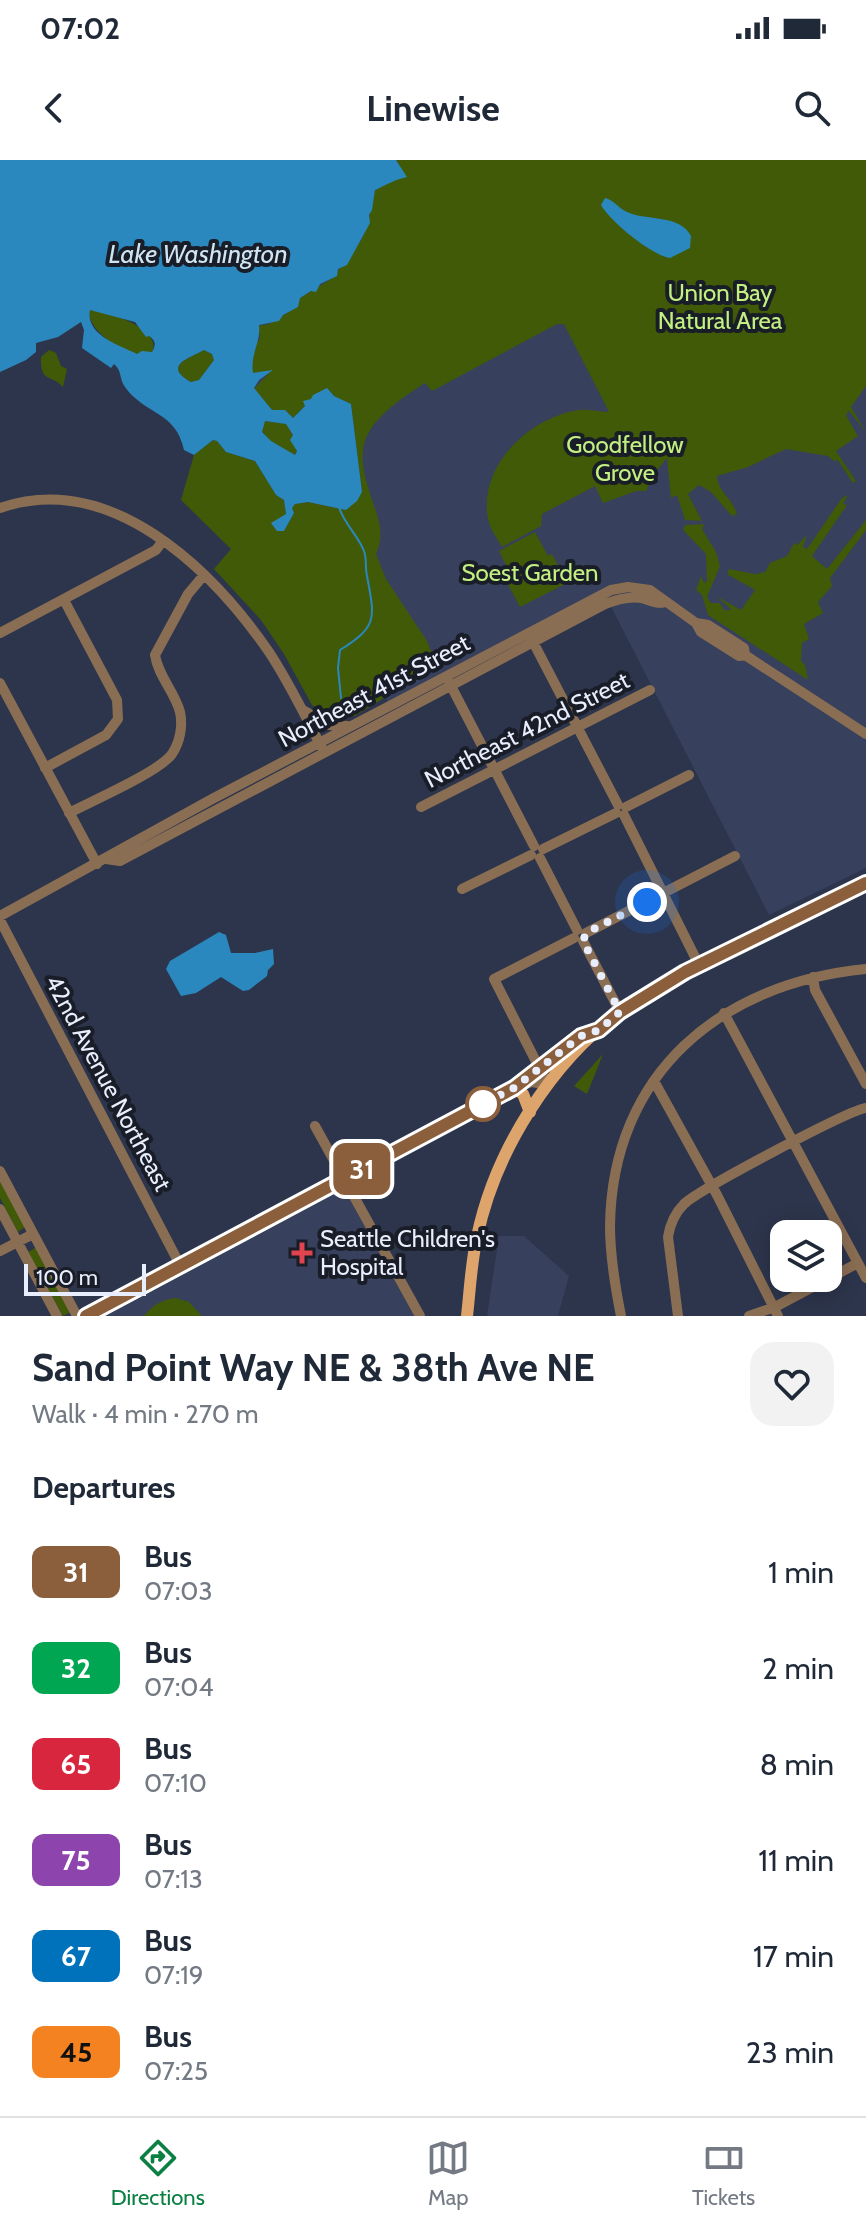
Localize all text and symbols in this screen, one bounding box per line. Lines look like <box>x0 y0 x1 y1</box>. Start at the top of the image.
text: 07:02 <box>40 10 120 47</box>
icon: back <box>32 86 76 130</box>
text: Linewise <box>366 86 500 130</box>
icon: search <box>790 86 834 130</box>
water label: Lake Washington <box>108 238 288 270</box>
park label: Union Bay Natural Area <box>658 278 783 335</box>
park label: Goodfellow Grove <box>566 430 684 487</box>
park label: Soest Garden <box>462 558 598 587</box>
street label: Northeast 41st Street <box>273 628 474 753</box>
street label: Northeast 42nd Street <box>420 665 634 794</box>
your location <box>627 882 667 922</box>
street label: 42nd Avenue Northeast <box>39 970 178 1196</box>
unlabelled marker <box>466 1087 500 1121</box>
line badge: 31 <box>326 1143 398 1195</box>
text: 31 <box>349 1152 375 1186</box>
map controls <box>770 1220 842 1292</box>
button: layers <box>770 1220 842 1292</box>
place label: Seattle Children's Hospital <box>320 1224 495 1281</box>
marker: Seattle Children's Hospital <box>291 1242 313 1264</box>
scale bar <box>24 1260 146 1296</box>
text: 100 m <box>36 1264 98 1291</box>
button: heart <box>750 1342 834 1426</box>
text: Sand Point Way NE & 38th Ave NE <box>32 1344 595 1391</box>
text: Walk · 4 min · 270 m <box>32 1398 259 1430</box>
text: Departures <box>32 1469 176 1506</box>
text: Bus <box>144 1538 192 1575</box>
text: 1 min <box>768 1554 834 1591</box>
text: 31 <box>63 1555 89 1589</box>
text: 07:03 <box>144 1575 213 1607</box>
text: Bus <box>144 1634 192 1671</box>
text: 2 min <box>762 1650 834 1687</box>
text: 32 <box>61 1651 91 1685</box>
text: 07:04 <box>144 1671 214 1703</box>
text: Bus <box>144 1730 192 1767</box>
text: 8 min <box>760 1746 834 1783</box>
text: 65 <box>61 1747 91 1781</box>
text: 07:10 <box>144 1767 207 1799</box>
text: Bus <box>144 1826 192 1863</box>
text: 11 min <box>758 1842 834 1879</box>
text: 75 <box>61 1843 91 1877</box>
text: 07:13 <box>144 1863 203 1895</box>
text: Bus <box>144 1922 192 1959</box>
text: 17 min <box>753 1938 834 1975</box>
text: 67 <box>61 1939 91 1973</box>
text: 07:19 <box>144 1959 204 1991</box>
text: Bus <box>144 2018 192 2055</box>
text: 23 min <box>746 2034 834 2071</box>
text: 45 <box>60 2035 92 2069</box>
text: 07:25 <box>144 2055 208 2087</box>
tab: Directions <box>111 2136 205 2211</box>
tab: Map <box>426 2136 470 2211</box>
tab: Tickets <box>692 2136 755 2211</box>

